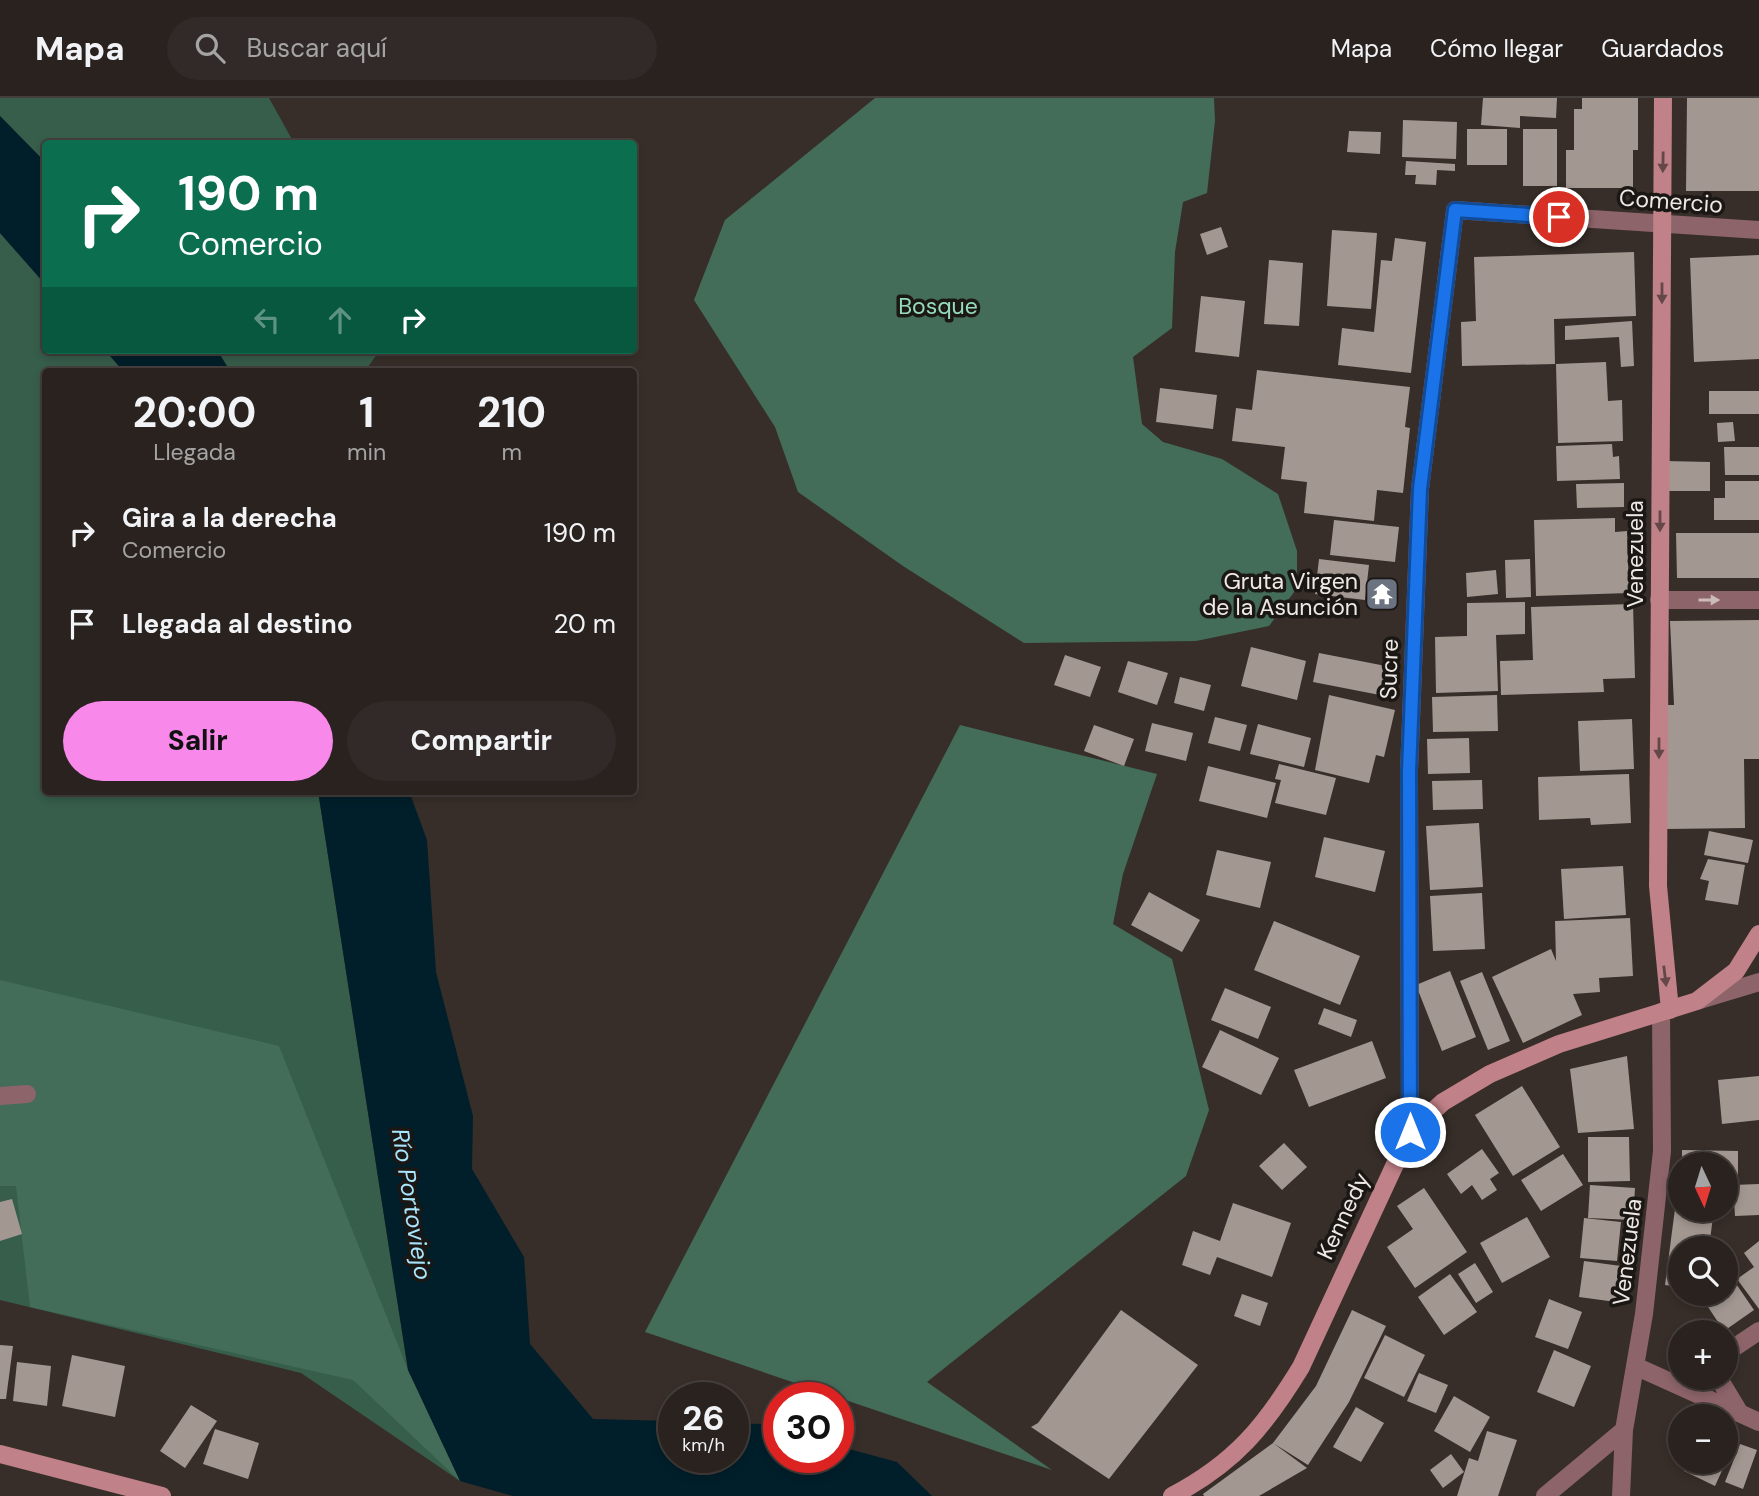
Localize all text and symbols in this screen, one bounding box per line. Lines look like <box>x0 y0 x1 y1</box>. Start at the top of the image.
search box <box>167 17 657 80</box>
text: Mapa <box>35 27 125 70</box>
icon: search <box>191 29 229 67</box>
text: Buscar aquí <box>247 31 387 65</box>
text: Mapa <box>1331 33 1392 64</box>
text: Cómo llegar <box>1430 33 1563 64</box>
text: Guardados <box>1601 33 1724 64</box>
one-way arrow <box>1657 151 1669 173</box>
text: 190 m <box>178 161 319 225</box>
icon: right <box>63 168 154 259</box>
street label: Comercio <box>1618 182 1724 220</box>
pin <box>1529 187 1589 247</box>
icon: arrive <box>1540 198 1578 236</box>
text: Comercio <box>178 223 323 265</box>
one-way arrow <box>1656 283 1667 305</box>
park label: Bosque <box>898 291 978 321</box>
icon: left <box>248 301 286 339</box>
icon: ahead <box>321 301 359 339</box>
icon: right <box>394 301 432 339</box>
text: 20:00 <box>133 385 256 440</box>
text: 1 <box>359 385 374 440</box>
text: 210 <box>477 385 546 440</box>
text: Llegada <box>153 437 236 467</box>
text: min <box>347 437 386 467</box>
text: m <box>501 437 522 467</box>
street label: Venezuela <box>1620 500 1650 608</box>
text: Gira a la derecha <box>122 501 337 535</box>
one-way arrow <box>1654 510 1666 532</box>
icon: right <box>63 514 101 552</box>
text: 190 m <box>544 516 616 550</box>
text: Comercio <box>122 535 226 565</box>
place label: Gruta Virgen de la Asunción <box>1202 566 1358 622</box>
temple icon: Gruta Virgen de la Asunción <box>1363 575 1401 613</box>
one-way arrow <box>1698 594 1720 606</box>
icon: arrive <box>63 605 101 643</box>
text: Llegada al destino <box>122 607 353 641</box>
text: 20 m <box>553 607 616 641</box>
street label: Sucre <box>1373 638 1405 700</box>
button: Salir <box>63 701 333 781</box>
button: Compartir <box>347 701 616 781</box>
one-way arrow <box>1653 738 1665 760</box>
one-way arrow <box>1660 965 1671 987</box>
position arrow <box>1373 1095 1447 1169</box>
water label: Río Portoviejo <box>385 1126 439 1282</box>
north arrow <box>1668 1152 1738 1222</box>
map controls <box>1668 1152 1738 1474</box>
street label: Kennedy <box>1310 1168 1376 1264</box>
street label: Venezuela <box>1606 1197 1648 1307</box>
button: search <box>1668 1236 1738 1306</box>
button: + <box>1668 1320 1738 1390</box>
speed limit sign: 30 <box>763 1382 854 1473</box>
text: 26 <box>682 1395 725 1441</box>
button: − <box>1668 1404 1738 1474</box>
text: km/h <box>682 1433 725 1457</box>

